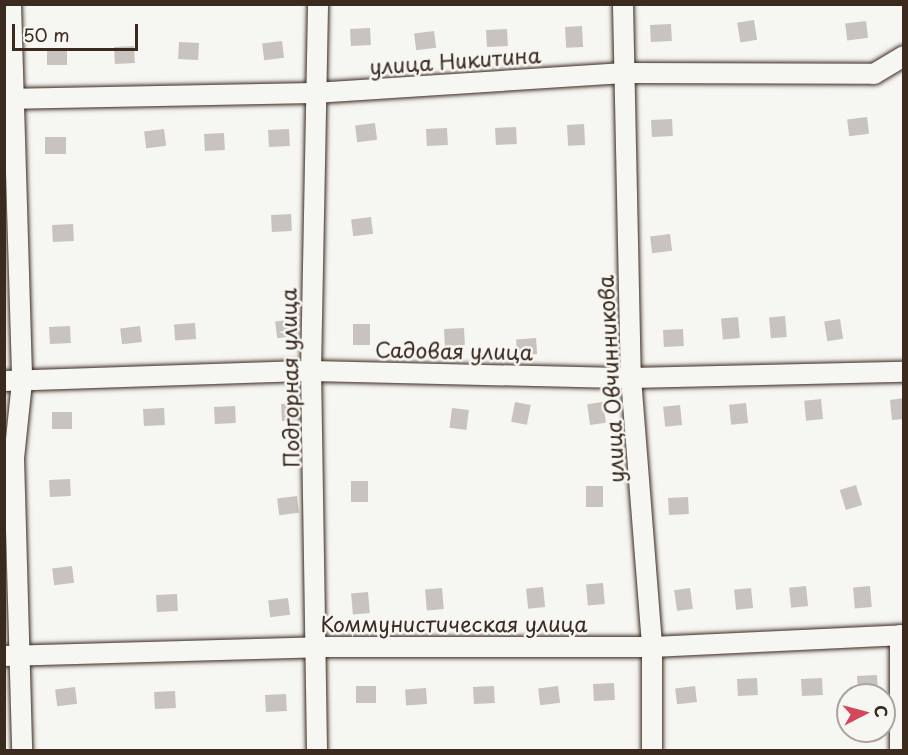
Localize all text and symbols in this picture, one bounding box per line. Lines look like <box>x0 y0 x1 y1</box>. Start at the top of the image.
scale bar <box>15 12 141 50</box>
text: 50 m <box>23 21 70 48</box>
street label: улица Никитина <box>369 41 541 79</box>
street label: улица Овчинникова <box>592 274 628 484</box>
street label: Подгорная улица <box>275 287 303 469</box>
street label: Садовая улица <box>374 336 534 364</box>
street label: Коммунистическая улица <box>320 610 588 636</box>
north arrow <box>836 683 896 743</box>
text: С <box>869 704 894 719</box>

